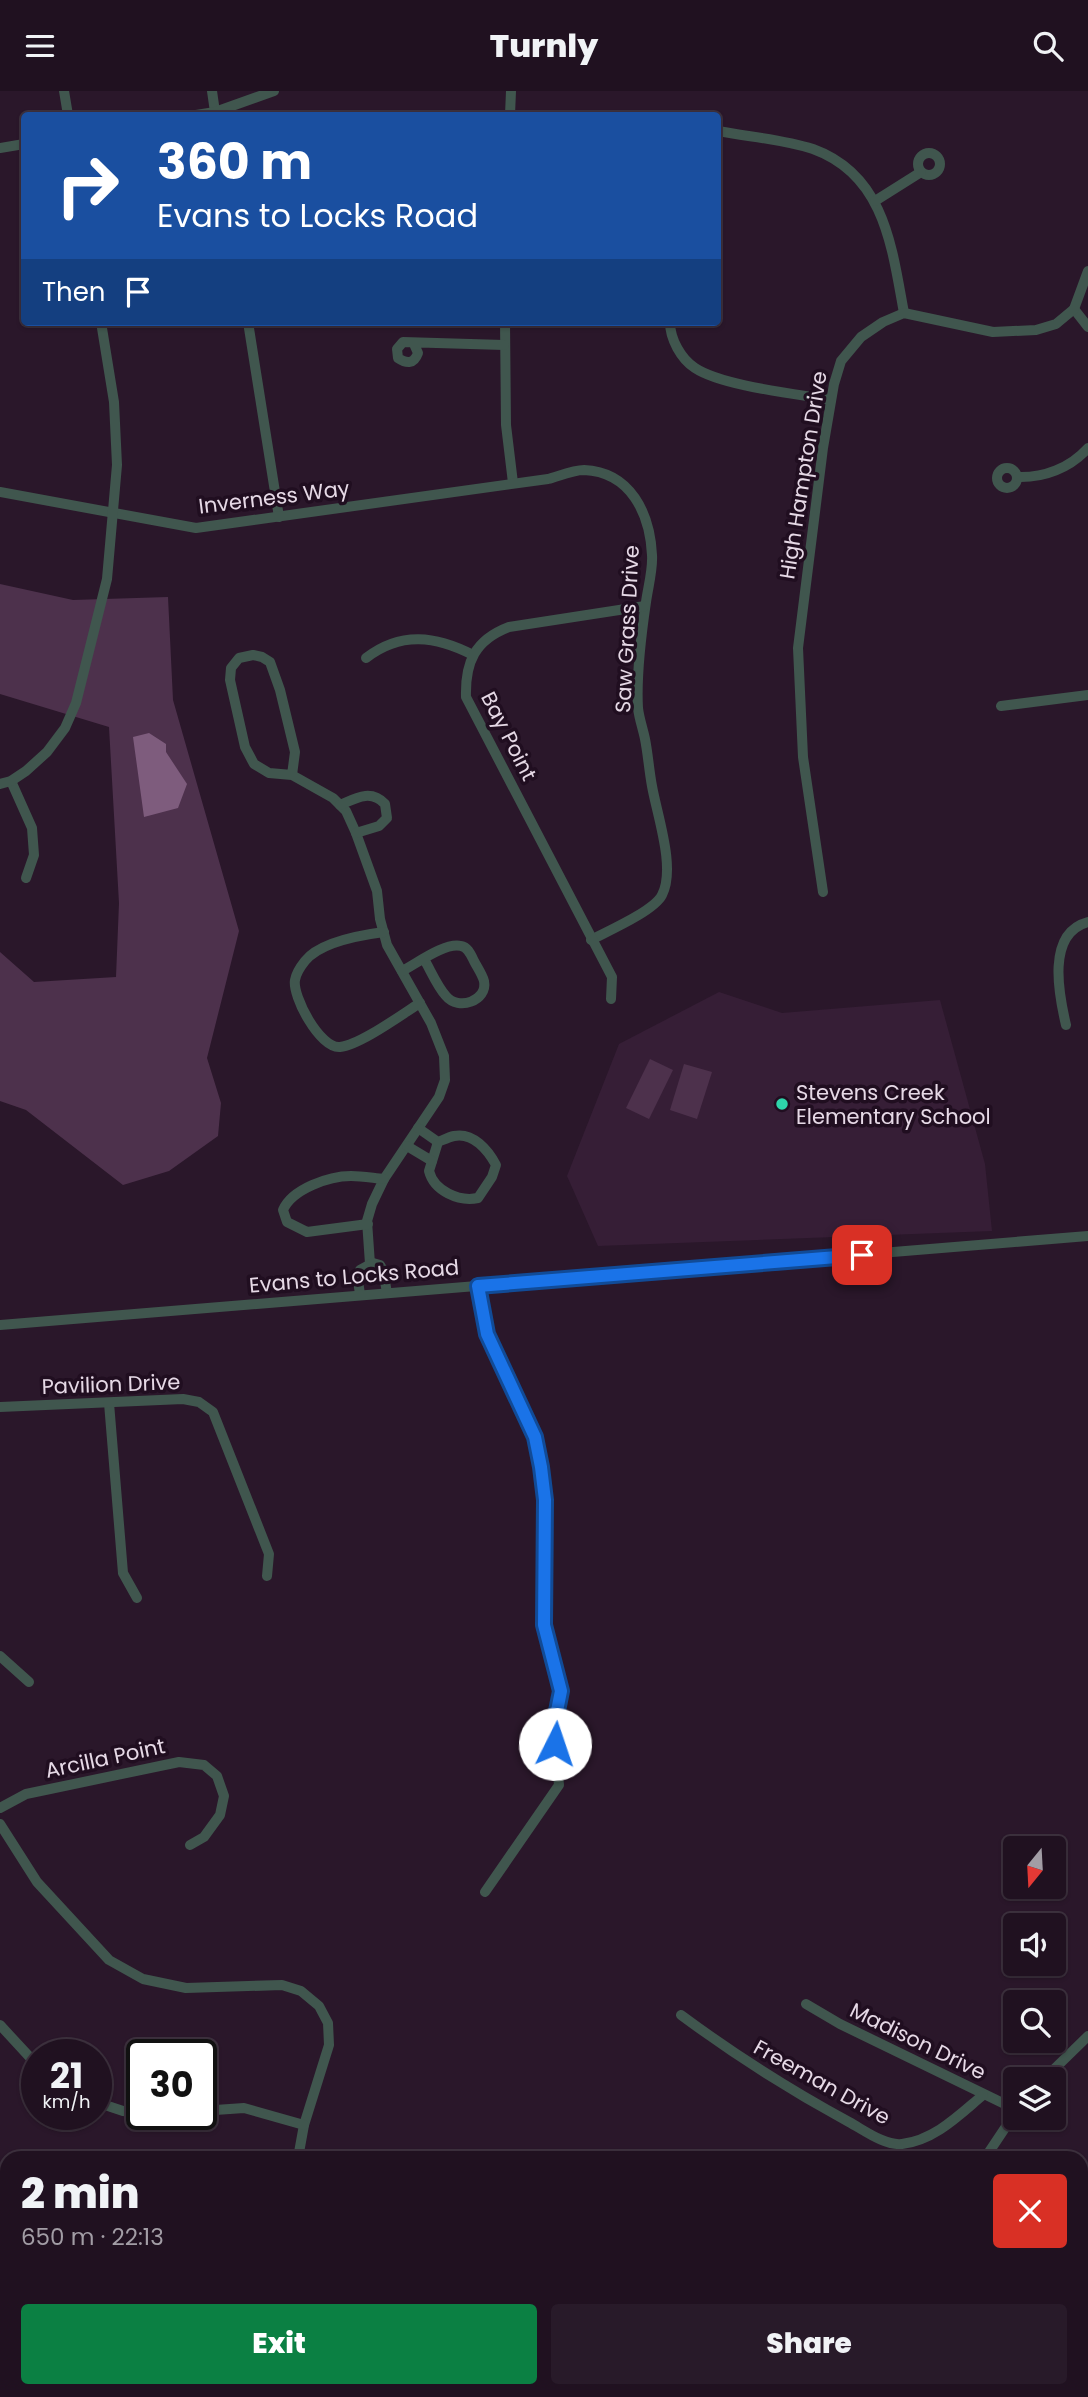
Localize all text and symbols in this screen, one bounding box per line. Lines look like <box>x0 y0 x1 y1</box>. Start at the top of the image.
text: Turnly <box>490 23 598 68</box>
icon: menu <box>21 27 59 65</box>
icon: search <box>1029 27 1067 65</box>
text: 360 m <box>157 128 312 196</box>
icon: right <box>42 140 133 231</box>
text: Evans to Locks Road <box>157 193 478 238</box>
icon: arrive <box>119 273 157 311</box>
text: Then <box>42 274 105 310</box>
street label: High Hampton Drive <box>772 369 834 581</box>
street label: Inverness Way <box>197 473 351 521</box>
street label: Saw Grass Drive <box>608 544 646 714</box>
street label: Bay Point <box>474 686 544 786</box>
place label: Stevens Creek Elementary School <box>796 1078 991 1131</box>
marker: Stevens Creek Elementary School <box>774 1096 790 1112</box>
pin <box>832 1225 892 1285</box>
icon: arrive <box>843 1236 881 1274</box>
street label: Evans to Locks Road <box>248 1252 460 1300</box>
street label: Pavilion Drive <box>41 1367 181 1401</box>
position arrow <box>518 1707 592 1781</box>
street label: Arcilla Point <box>42 1731 168 1785</box>
north arrow <box>1003 1836 1066 1899</box>
map controls <box>1003 1836 1066 2130</box>
button: sound <box>1003 1913 1066 1976</box>
button: search <box>1003 1990 1066 2053</box>
street label: Madison Drive <box>845 1996 991 2086</box>
street label: Freeman Drive <box>749 2032 895 2132</box>
speed limit sign: 30 <box>126 2039 217 2130</box>
text: 21 <box>50 2051 83 2100</box>
button: layers <box>1003 2067 1066 2130</box>
text: km/h <box>43 2089 90 2114</box>
text: 2 min <box>21 2164 139 2223</box>
button: close <box>993 2174 1067 2248</box>
text: 650 m · 22:13 <box>21 2221 164 2253</box>
button: Exit <box>21 2304 537 2384</box>
button: Share <box>551 2304 1067 2384</box>

